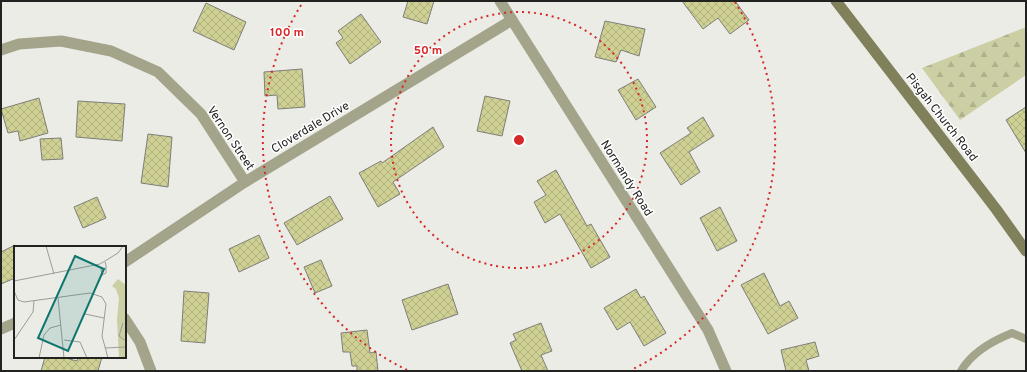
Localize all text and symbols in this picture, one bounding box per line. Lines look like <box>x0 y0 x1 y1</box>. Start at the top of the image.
text: 100 m <box>270 25 304 41</box>
text: 50 m <box>414 43 442 59</box>
street label: Pisgah Church Road <box>902 70 981 165</box>
street label: Cloverdale Drive <box>268 98 353 158</box>
street label: Vernon Street <box>203 103 258 174</box>
centre of rings <box>512 133 526 147</box>
street label: Normandy Road <box>596 137 656 220</box>
inset map <box>14 246 126 358</box>

